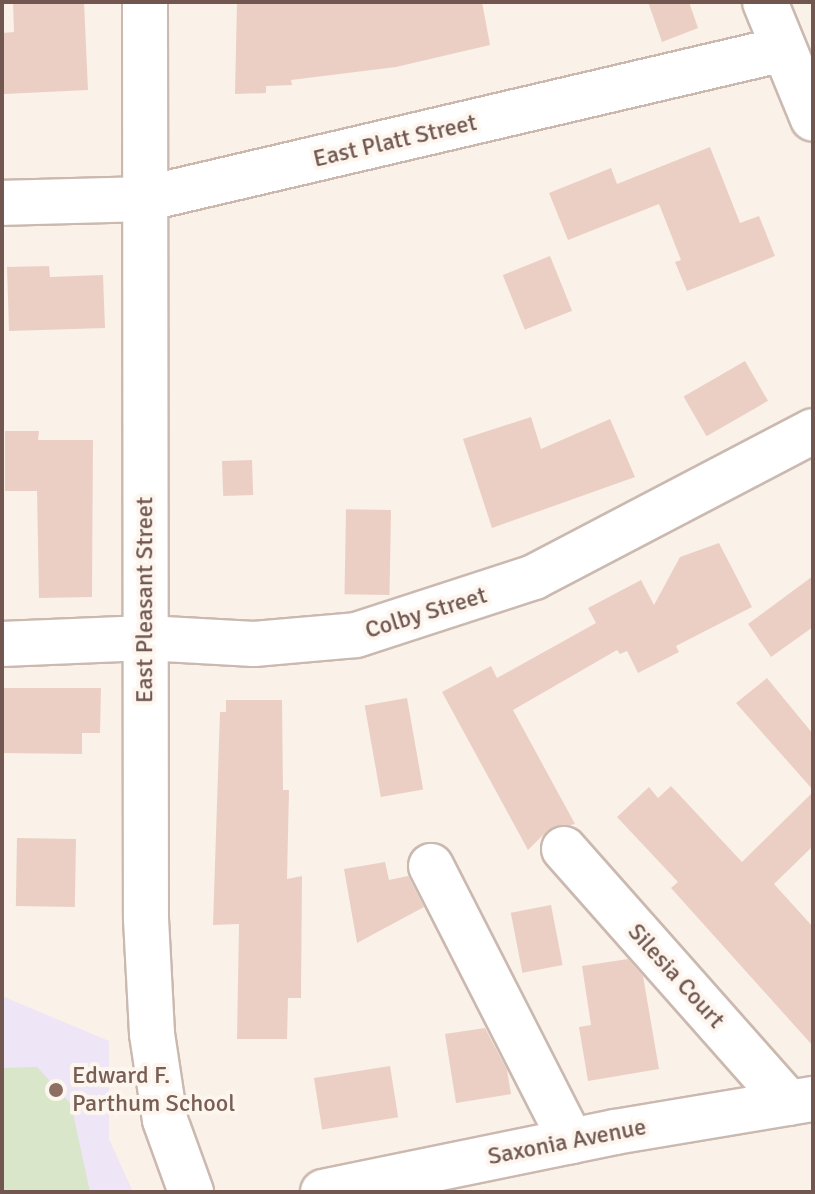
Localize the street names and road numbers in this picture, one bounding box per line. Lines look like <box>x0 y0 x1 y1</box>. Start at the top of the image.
street label: East Platt Street <box>310 108 480 174</box>
street label: East Pleasant Street <box>131 497 159 703</box>
street label: Colby Street <box>362 581 490 645</box>
street label: Silesia Court <box>622 918 730 1034</box>
street label: Saxonia Avenue <box>485 1113 649 1171</box>

